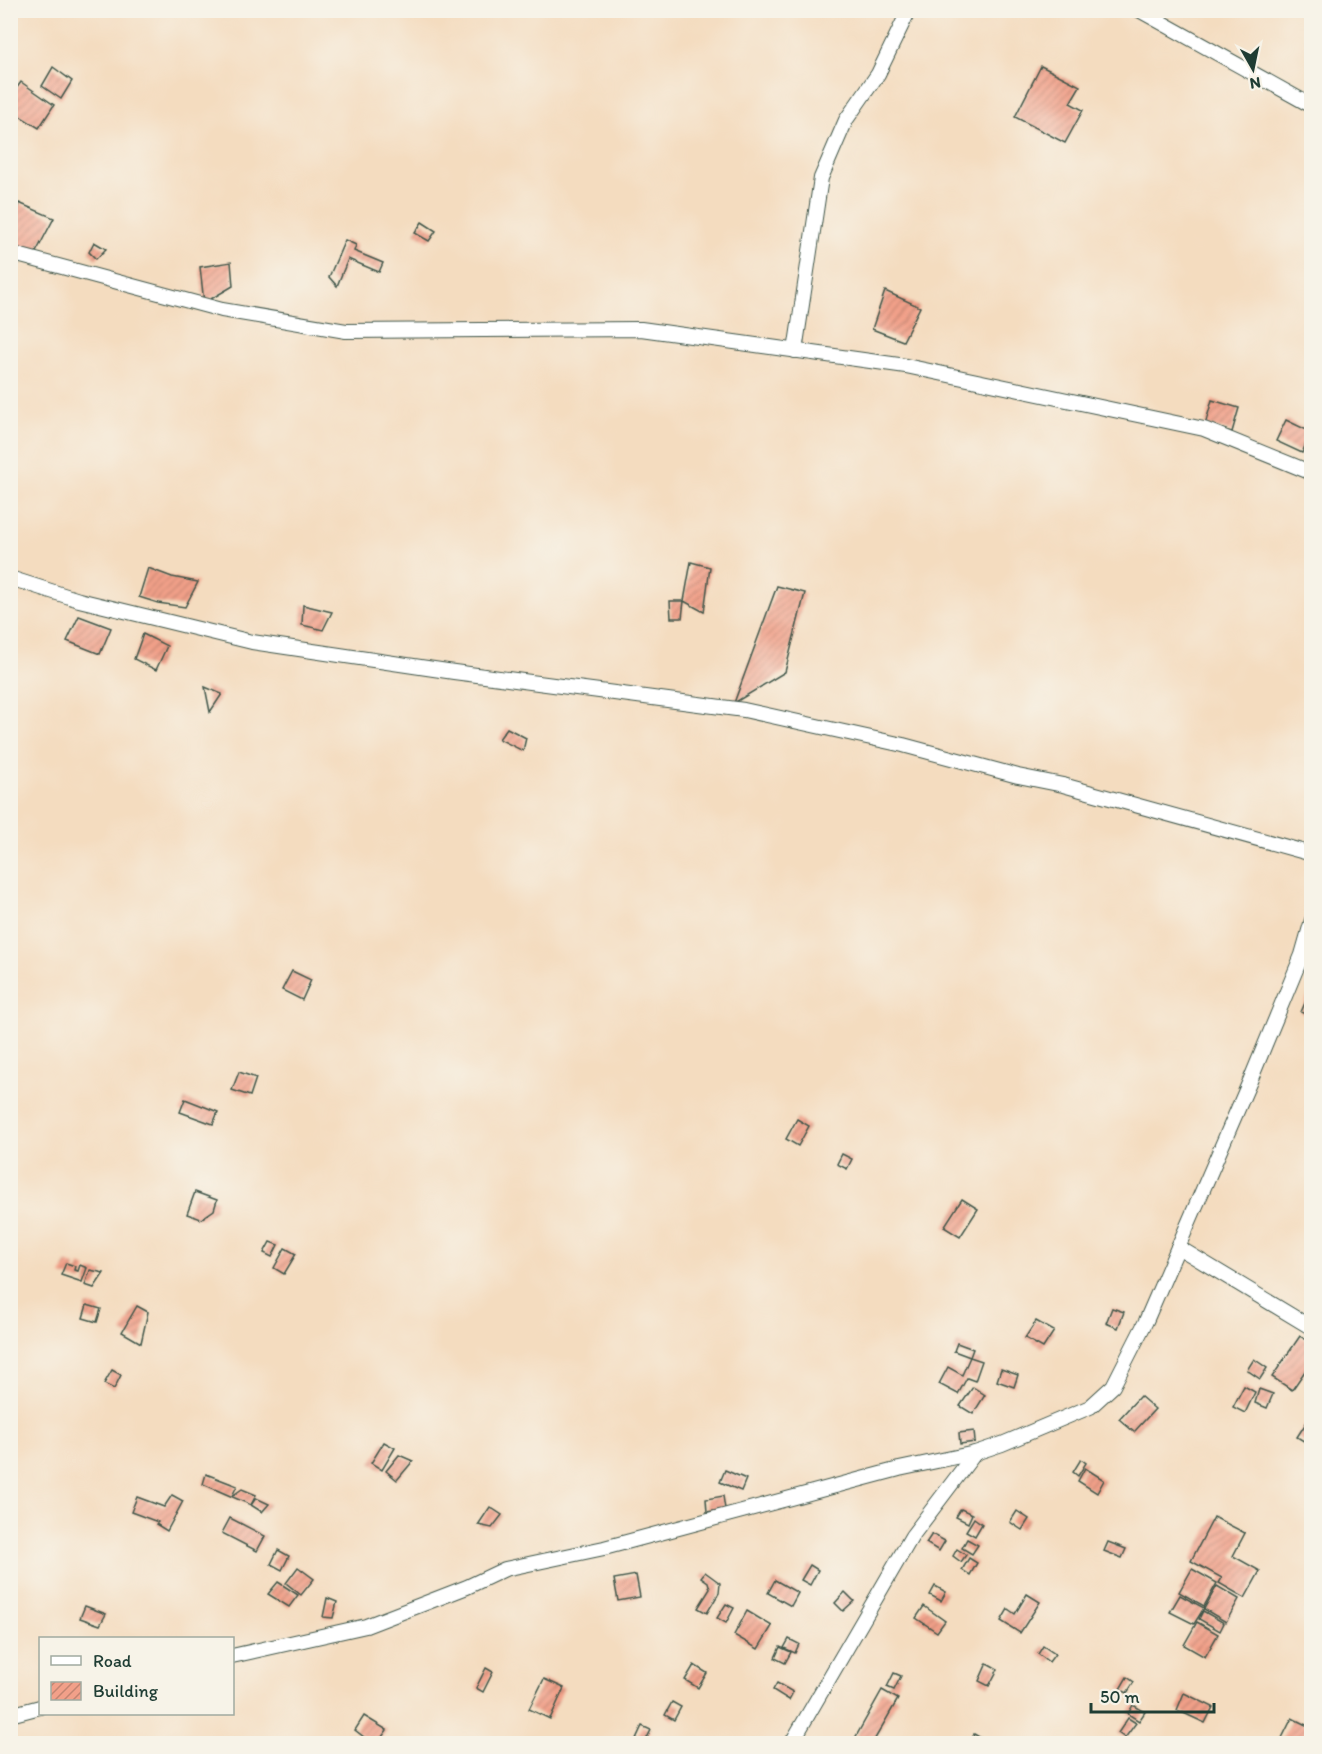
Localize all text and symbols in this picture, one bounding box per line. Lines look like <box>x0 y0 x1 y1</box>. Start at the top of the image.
north arrow <box>1223 39 1283 99</box>
text: N <box>1248 73 1262 94</box>
legend <box>39 1637 234 1715</box>
text: Road <box>93 1650 132 1672</box>
scale bar <box>1091 1676 1214 1714</box>
text: Building <box>93 1680 159 1702</box>
text: 50 m <box>1100 1686 1140 1708</box>

